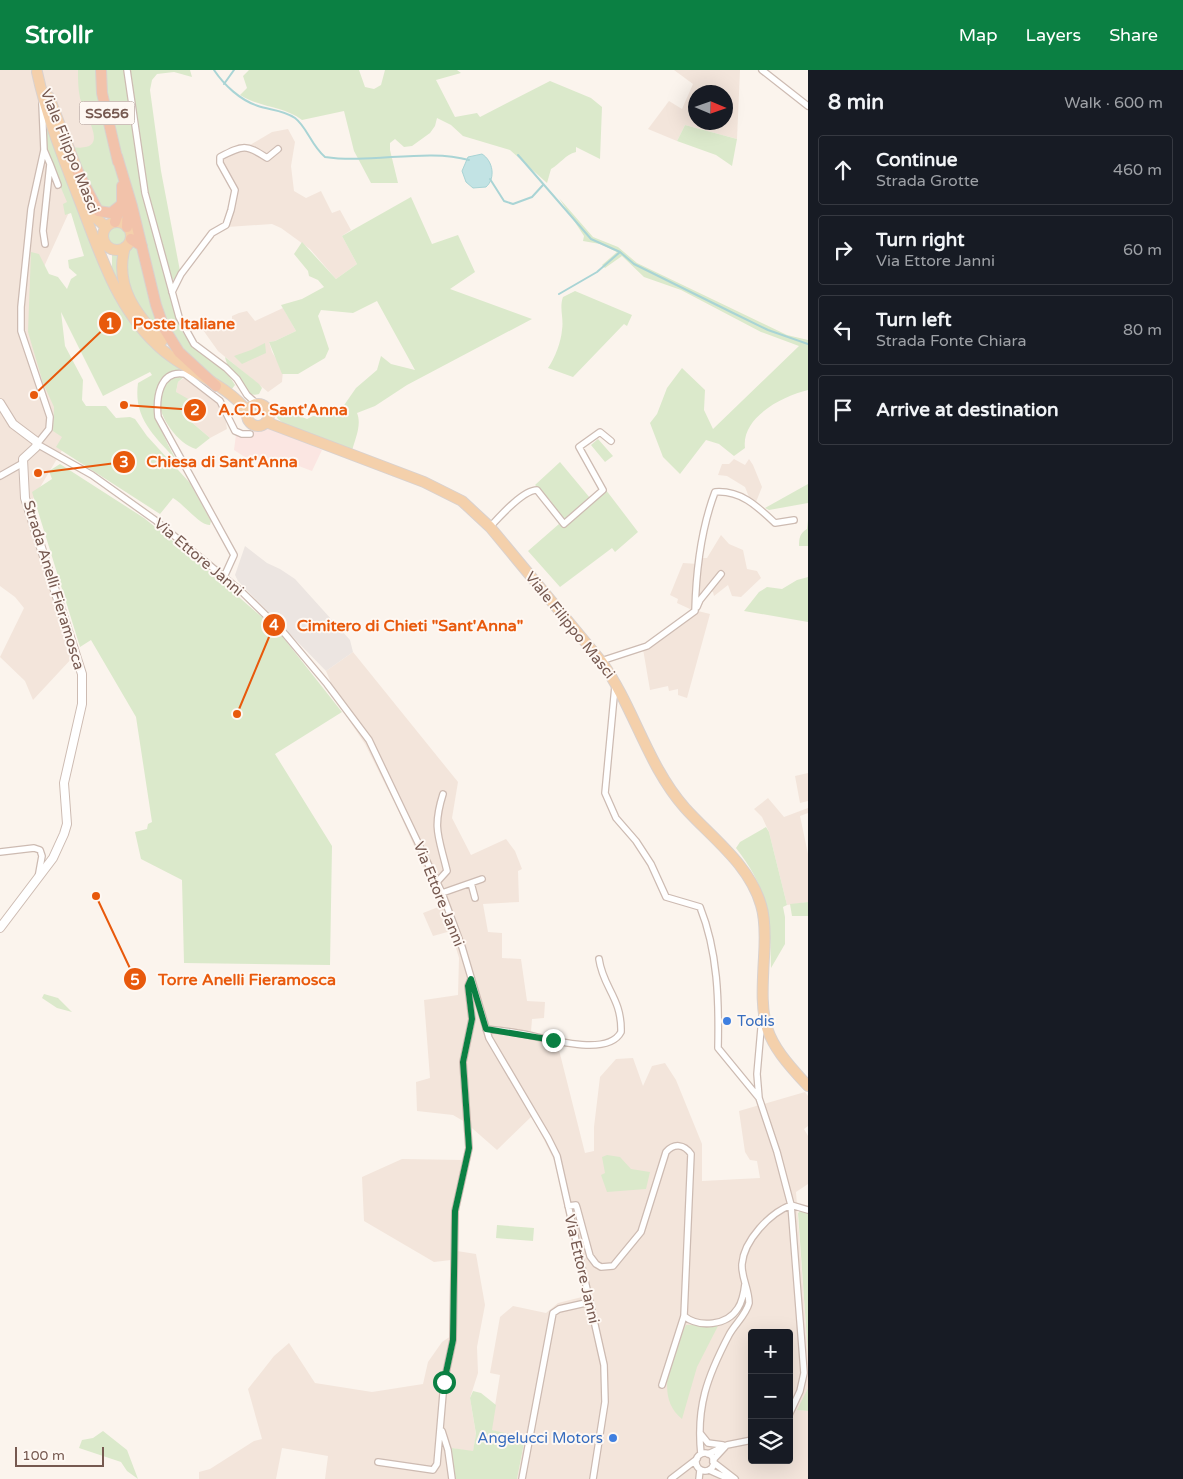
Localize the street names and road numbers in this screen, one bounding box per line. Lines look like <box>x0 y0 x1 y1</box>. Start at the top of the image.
street label: Viale Filippo Masci <box>37 86 103 216</box>
road number: SS656 <box>80 102 134 124</box>
street label: Strada Anelli Fieramosca <box>20 498 88 672</box>
street label: Via Ettore Janni <box>151 514 247 600</box>
street label: Viale Filippo Masci <box>521 568 619 682</box>
street label: Via Ettore Janni <box>410 839 468 949</box>
street label: Via Ettore Janni <box>561 1213 603 1325</box>

